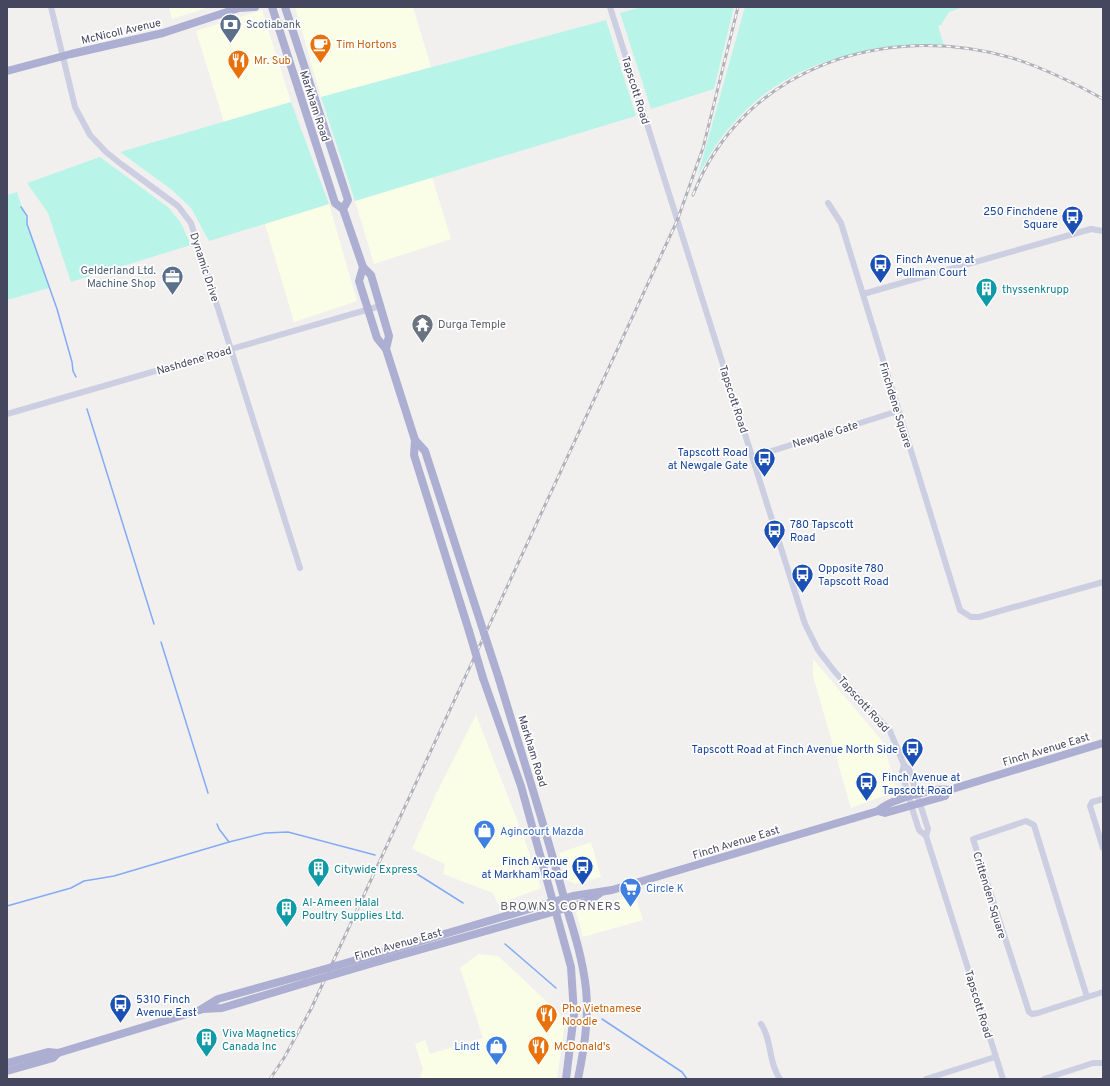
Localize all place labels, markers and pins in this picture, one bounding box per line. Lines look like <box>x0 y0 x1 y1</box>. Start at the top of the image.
bank icon: Scotiabank <box>217 11 243 44</box>
place label: Scotiabank <box>246 18 301 32</box>
cafe icon: Tim Hortons <box>308 31 334 64</box>
place label: Tim Hortons <box>336 38 397 52</box>
restaurant icon: Mr. Sub <box>225 47 251 80</box>
place label: Mr. Sub <box>254 54 291 68</box>
bus stop icon: 250 Finchdene Square <box>1060 204 1086 237</box>
place label: 250 Finchdene Square <box>983 205 1058 232</box>
bus stop icon: Finch Avenue at Pullman Court <box>868 252 894 285</box>
place label: Finch Avenue at Pullman Court <box>896 253 974 280</box>
office icon: Gelderland Ltd. Machine Shop <box>159 263 185 296</box>
place label: Gelderland Ltd. Machine Shop <box>81 264 156 291</box>
building icon: thyssenkrupp <box>974 276 1000 309</box>
place label: thyssenkrupp <box>1002 283 1069 297</box>
temple icon: Durga Temple <box>410 311 436 344</box>
place label: Durga Temple <box>438 318 506 332</box>
bus stop icon: Tapscott Road at Newgale Gate <box>751 445 777 478</box>
place label: Tapscott Road at Newgale Gate <box>668 446 748 473</box>
bus stop icon: 780 Tapscott Road <box>761 517 787 550</box>
place label: 780 Tapscott Road <box>790 518 854 545</box>
bus stop icon: Opposite 780 Tapscott Road <box>789 561 815 594</box>
place label: Opposite 780 Tapscott Road <box>818 562 889 589</box>
bus stop icon: Tapscott Road at Finch Avenue North Side <box>900 736 926 769</box>
place label: Tapscott Road at Finch Avenue North Side <box>691 743 898 757</box>
bus stop icon: Finch Avenue at Tapscott Road <box>853 770 879 803</box>
place label: Finch Avenue at Tapscott Road <box>882 771 960 798</box>
shop icon: Agincourt Mazda <box>472 818 498 851</box>
place label: Agincourt Mazda <box>500 825 584 839</box>
bus stop icon: Finch Avenue at Markham Road <box>570 854 596 887</box>
place label: Finch Avenue at Markham Road <box>482 855 568 882</box>
building icon: Citywide Express <box>306 856 332 889</box>
place label: Citywide Express <box>334 863 418 877</box>
supermarket icon: Circle K <box>618 875 644 908</box>
place label: Circle K <box>646 882 684 896</box>
building icon: Al-Ameen Halal Poultry Supplies Ltd. <box>273 895 299 928</box>
place label: Al-Ameen Halal Poultry Supplies Ltd. <box>302 896 404 923</box>
bus stop icon: 5310 Finch Avenue East <box>107 992 133 1025</box>
place label: 5310 Finch Avenue East <box>136 993 197 1020</box>
restaurant icon: Pho Vietnamese Noodle <box>533 1001 559 1034</box>
place label: Pho Vietnamese Noodle <box>562 1002 642 1029</box>
building icon: Viva Magnetics Canada Inc <box>193 1026 219 1059</box>
place label: Viva Magnetics Canada Inc <box>222 1027 296 1054</box>
shop icon: Lindt <box>483 1033 509 1066</box>
restaurant icon: McDonald's <box>526 1033 552 1066</box>
place label: Lindt <box>454 1040 480 1054</box>
place label: McDonald's <box>554 1040 610 1054</box>

